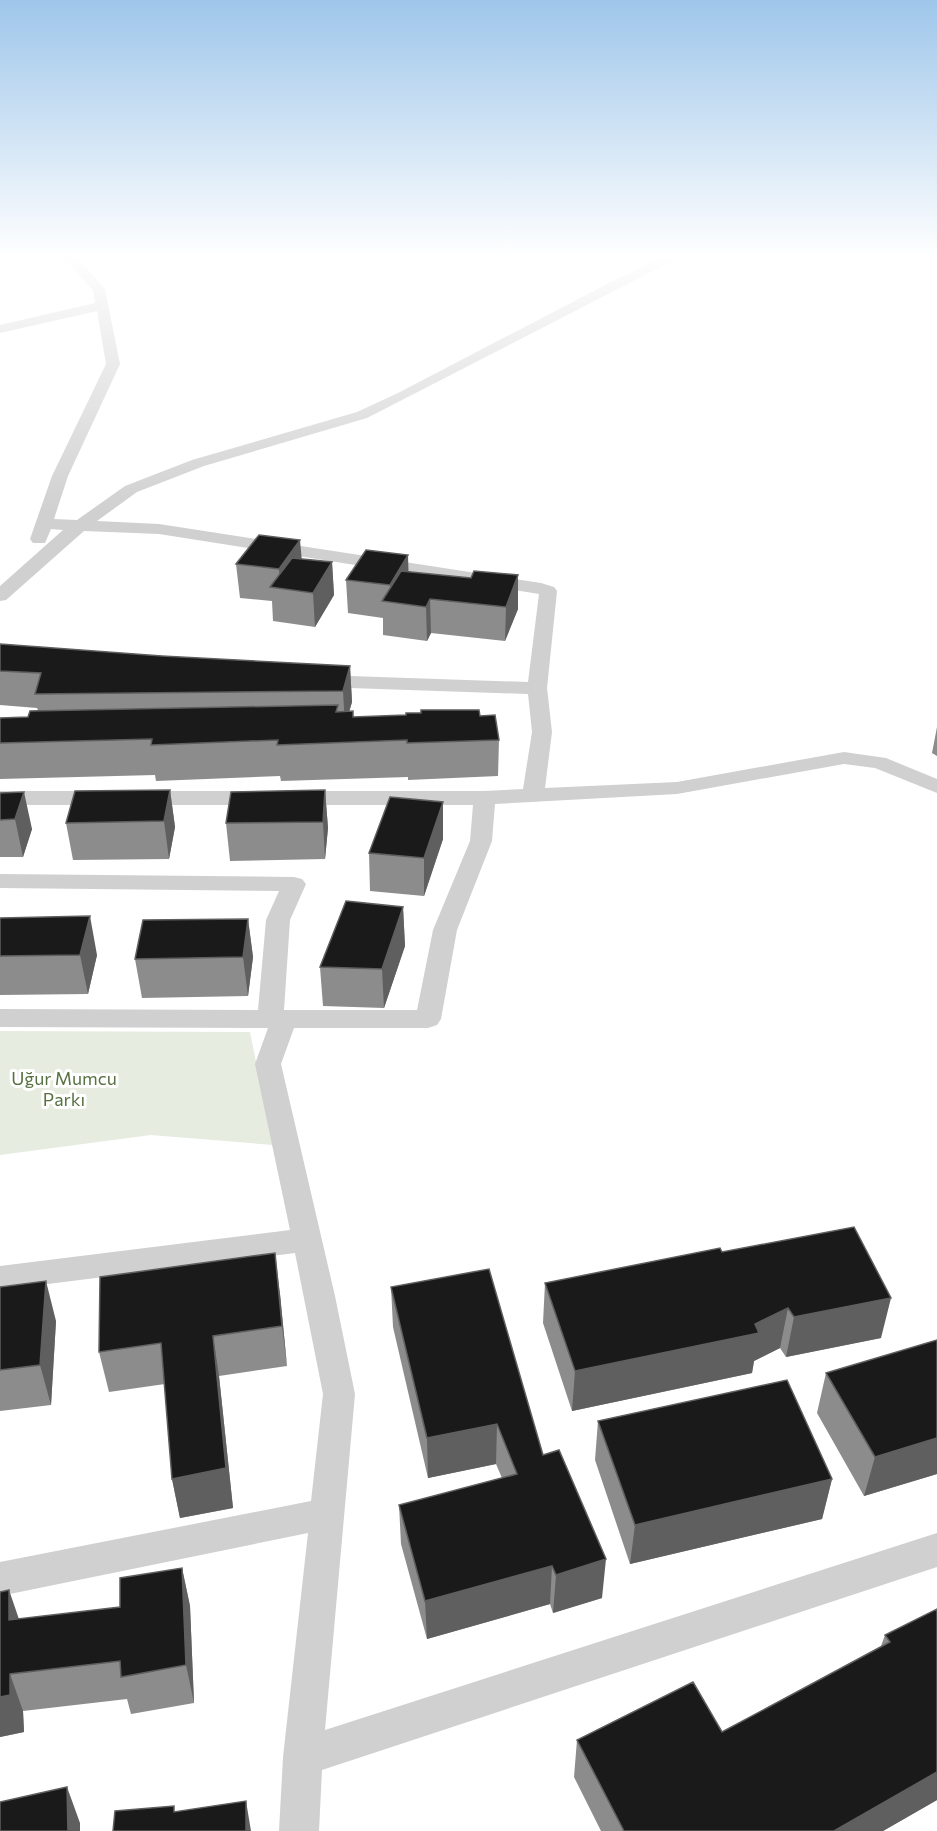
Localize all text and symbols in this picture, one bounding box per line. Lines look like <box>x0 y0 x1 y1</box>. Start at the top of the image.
park label: Uğur Mumcu Parkı <box>11 1067 117 1110</box>

